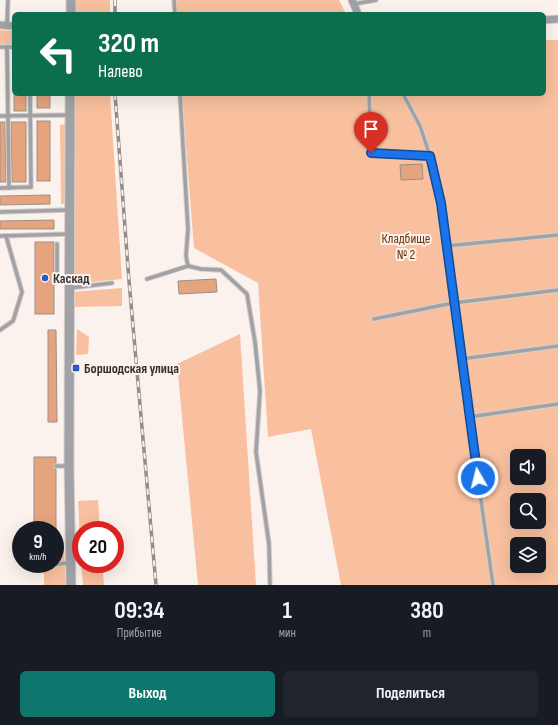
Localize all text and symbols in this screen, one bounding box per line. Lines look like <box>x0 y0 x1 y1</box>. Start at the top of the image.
text: 320 m <box>98 27 159 60</box>
icon: left <box>32 28 84 80</box>
text: Налево <box>98 61 143 82</box>
pin <box>354 112 388 153</box>
icon: arrive <box>360 118 382 140</box>
park label: Кладбище № 2 <box>382 230 430 263</box>
place label: Каскад <box>53 270 90 287</box>
marker: Каскад <box>40 273 50 283</box>
place label: Боршодская улица <box>84 360 179 377</box>
marker: Боршодская улица <box>71 363 81 373</box>
map controls <box>510 449 546 573</box>
button: sound <box>510 449 546 485</box>
position arrow <box>457 457 499 499</box>
button: search <box>510 493 546 529</box>
speed limit sign: 20 <box>72 521 124 573</box>
text: 9 <box>33 530 43 554</box>
button: layers <box>510 537 546 573</box>
text: km/h <box>29 551 47 563</box>
text: 09:34 <box>114 596 164 625</box>
text: 1 <box>283 596 292 625</box>
text: 380 <box>410 596 444 625</box>
text: Прибытие <box>117 625 162 641</box>
text: мин <box>279 625 296 641</box>
text: m <box>423 625 431 641</box>
button: Выход <box>20 671 275 717</box>
button: Поделиться <box>283 671 538 717</box>

